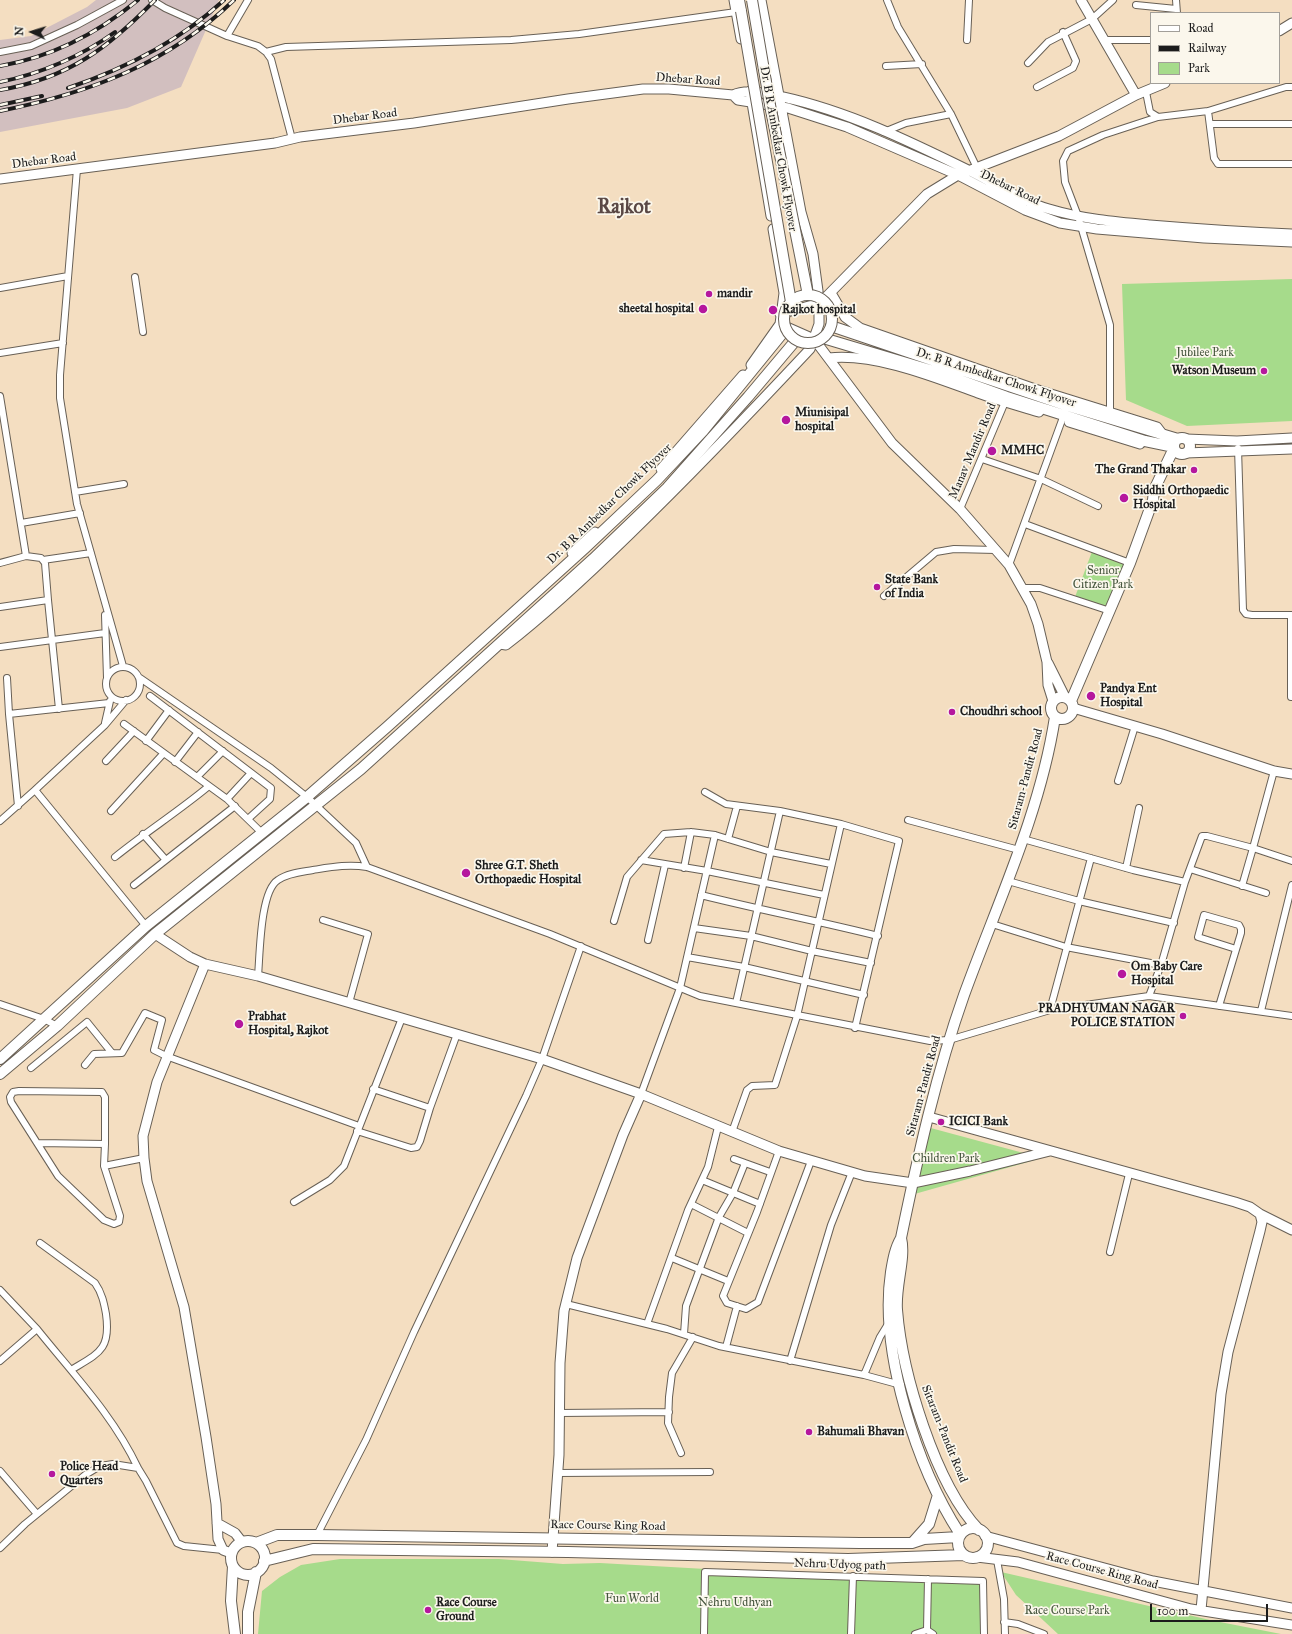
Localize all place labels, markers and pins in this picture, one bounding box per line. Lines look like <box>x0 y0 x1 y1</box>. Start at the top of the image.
place label: mandir <box>717 287 752 301</box>
marker: mandir <box>704 289 714 299</box>
place label: sheetal hospital <box>619 302 694 316</box>
marker: sheetal hospital <box>697 303 709 315</box>
place label: Rajkot hospital <box>782 303 856 317</box>
marker: Rajkot hospital <box>767 304 779 316</box>
place label: Watson Museum <box>1172 364 1256 378</box>
marker: Watson Museum <box>1259 366 1269 376</box>
place label: Miunisipal hospital <box>795 406 849 434</box>
marker: Miunisipal hospital <box>780 414 792 426</box>
place label: MMHC <box>1001 444 1044 458</box>
marker: MMHC <box>986 445 998 457</box>
place label: The Grand Thakar <box>1095 463 1186 477</box>
marker: The Grand Thakar <box>1189 465 1199 475</box>
place label: Siddhi Orthopaedic Hospital <box>1133 484 1229 512</box>
marker: Siddhi Orthopaedic Hospital <box>1118 492 1130 504</box>
place label: State Bank of India <box>885 573 938 601</box>
marker: State Bank of India <box>872 582 882 592</box>
place label: Pandya Ent Hospital <box>1100 682 1157 710</box>
marker: Pandya Ent Hospital <box>1085 690 1097 702</box>
place label: Choudhri school <box>960 705 1042 719</box>
marker: Choudhri school <box>947 707 957 717</box>
place label: Shree G.T. Sheth Orthopaedic Hospital <box>475 859 581 887</box>
marker: Shree G.T. Sheth Orthopaedic Hospital <box>460 867 472 879</box>
place label: Om Baby Care Hospital <box>1131 960 1202 988</box>
marker: Om Baby Care Hospital <box>1116 968 1128 980</box>
place label: PRADHYUMAN NAGAR POLICE STATION <box>1038 1002 1175 1030</box>
place label: Prabhat Hospital, Rajkot <box>248 1010 329 1038</box>
marker: PRADHYUMAN NAGAR POLICE STATION <box>1178 1011 1188 1021</box>
marker: Prabhat Hospital, Rajkot <box>233 1018 245 1030</box>
place label: ICICI Bank <box>949 1115 1008 1129</box>
marker: ICICI Bank <box>936 1117 946 1127</box>
place label: Bahumali Bhavan <box>817 1425 904 1439</box>
marker: Bahumali Bhavan <box>804 1427 814 1437</box>
place label: Police Head Quarters <box>60 1460 118 1488</box>
marker: Police Head Quarters <box>47 1469 57 1479</box>
place label: Race Course Ground <box>436 1596 497 1624</box>
marker: Race Course Ground <box>423 1605 433 1615</box>

